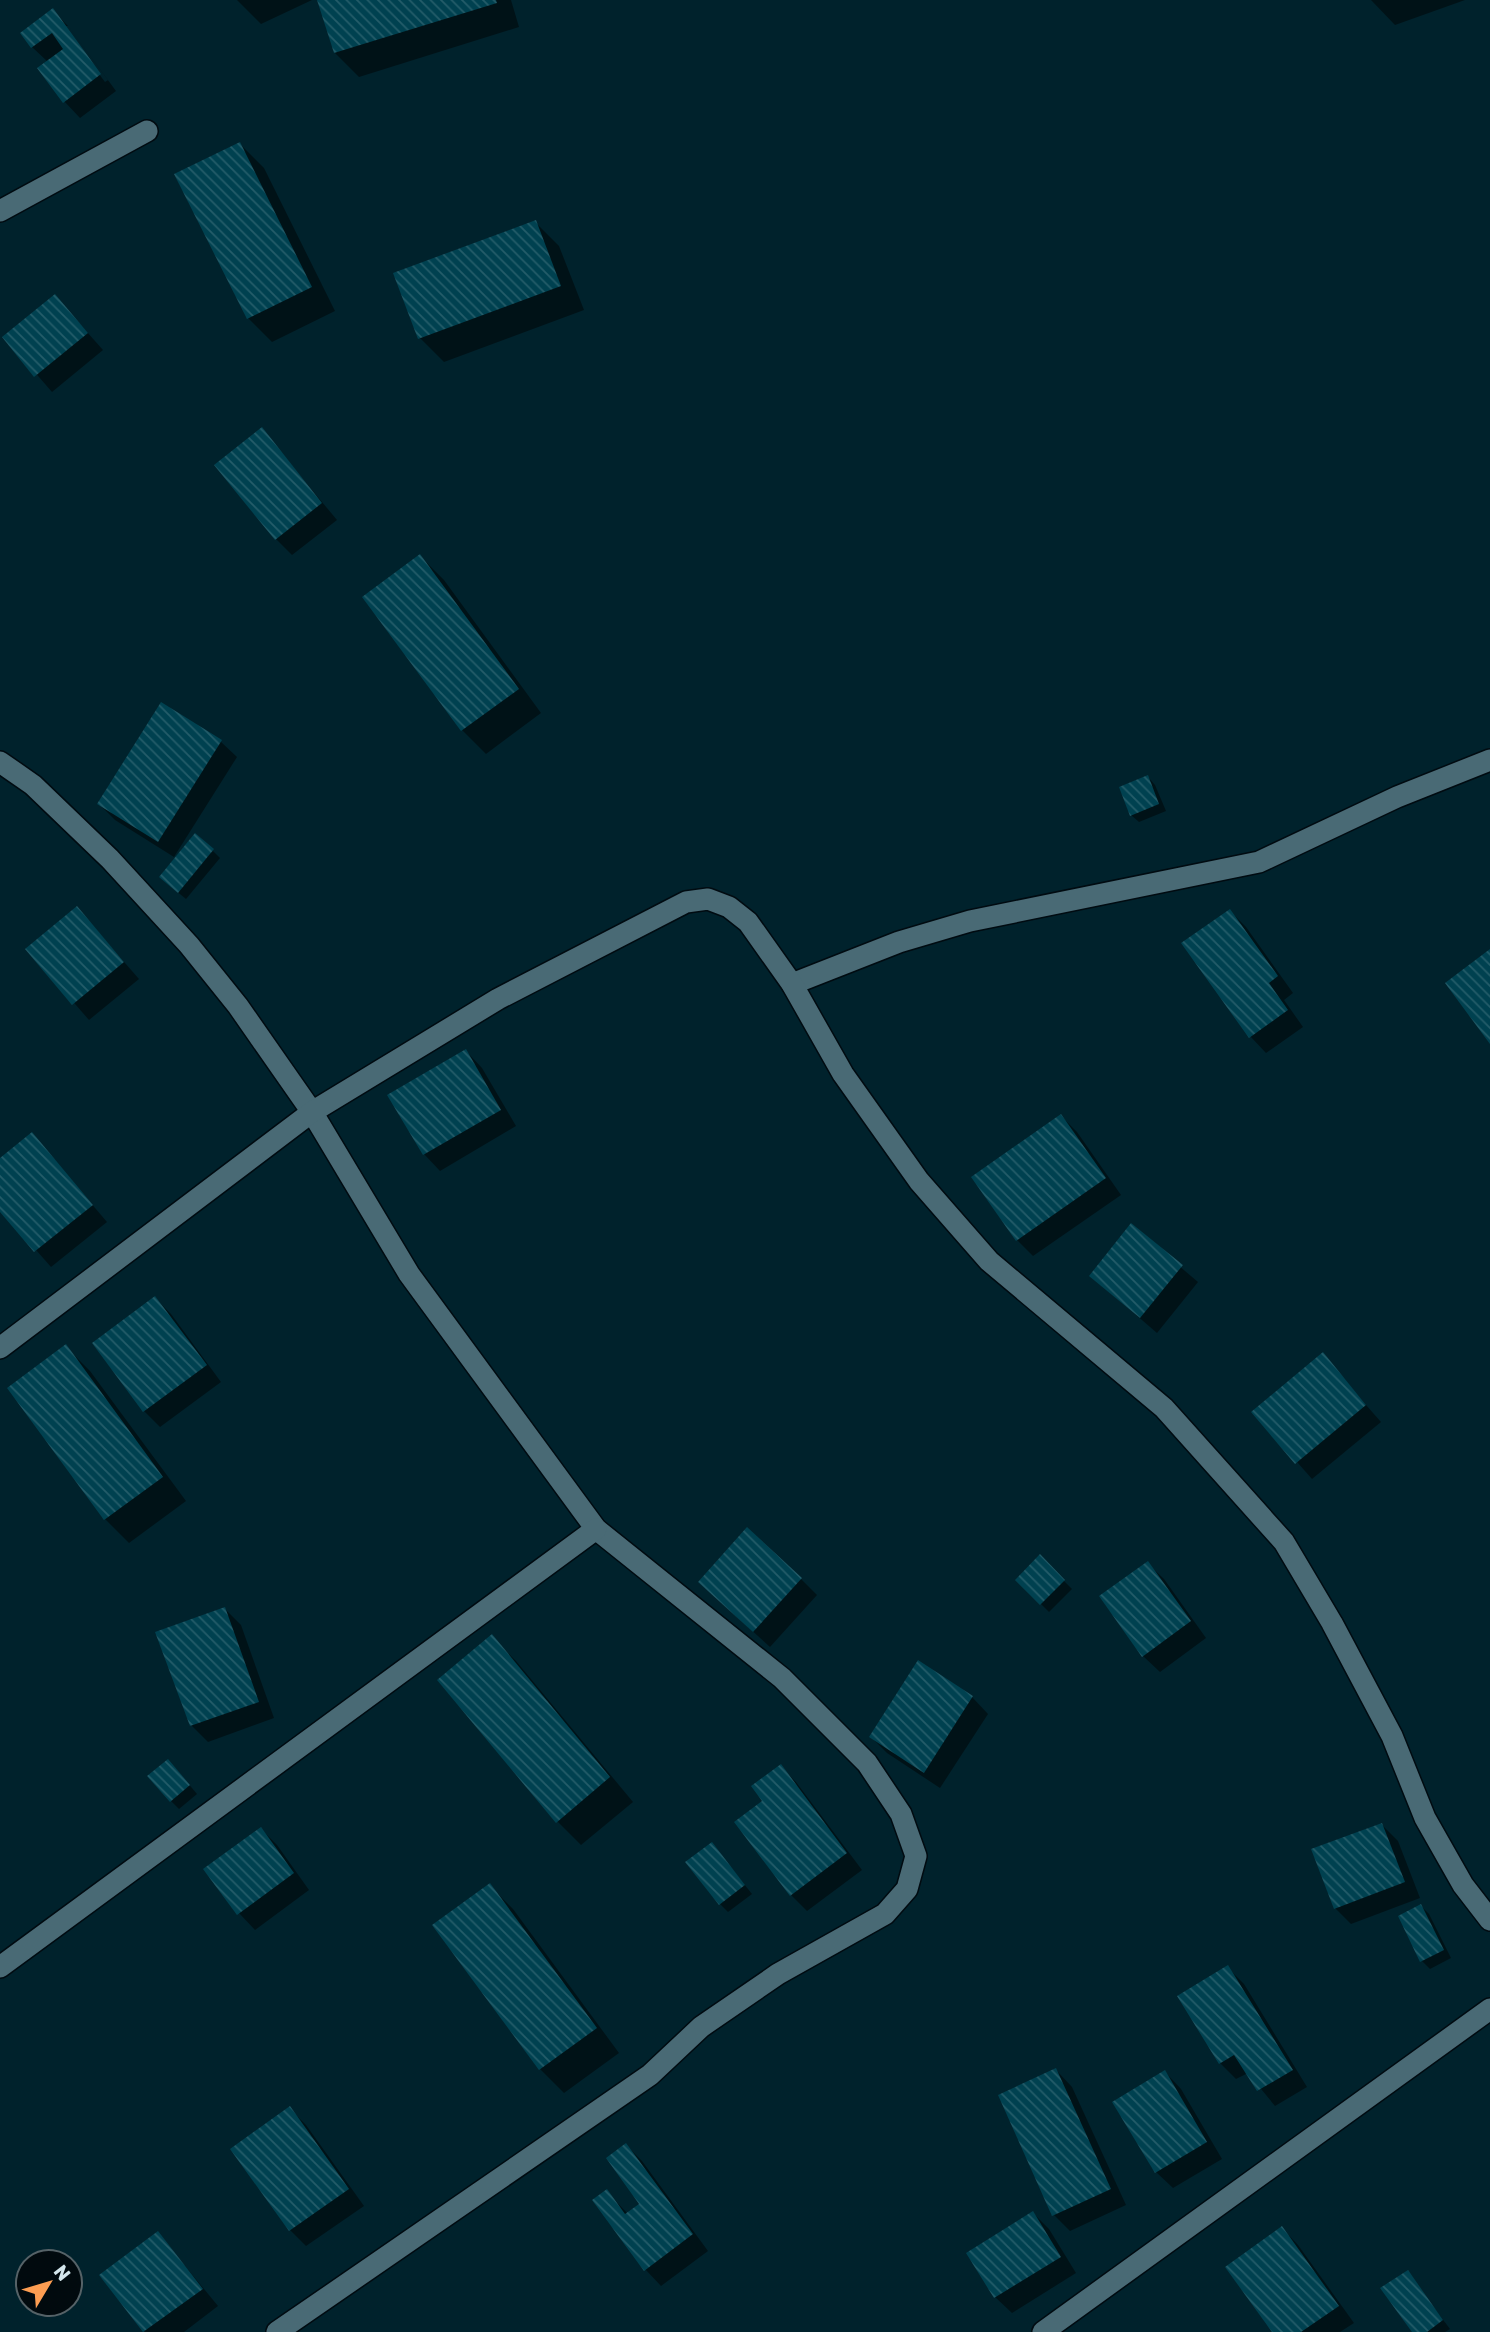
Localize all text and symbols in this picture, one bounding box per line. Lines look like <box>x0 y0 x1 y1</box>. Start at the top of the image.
north arrow <box>14 2248 84 2318</box>
text: N <box>49 2260 75 2285</box>

